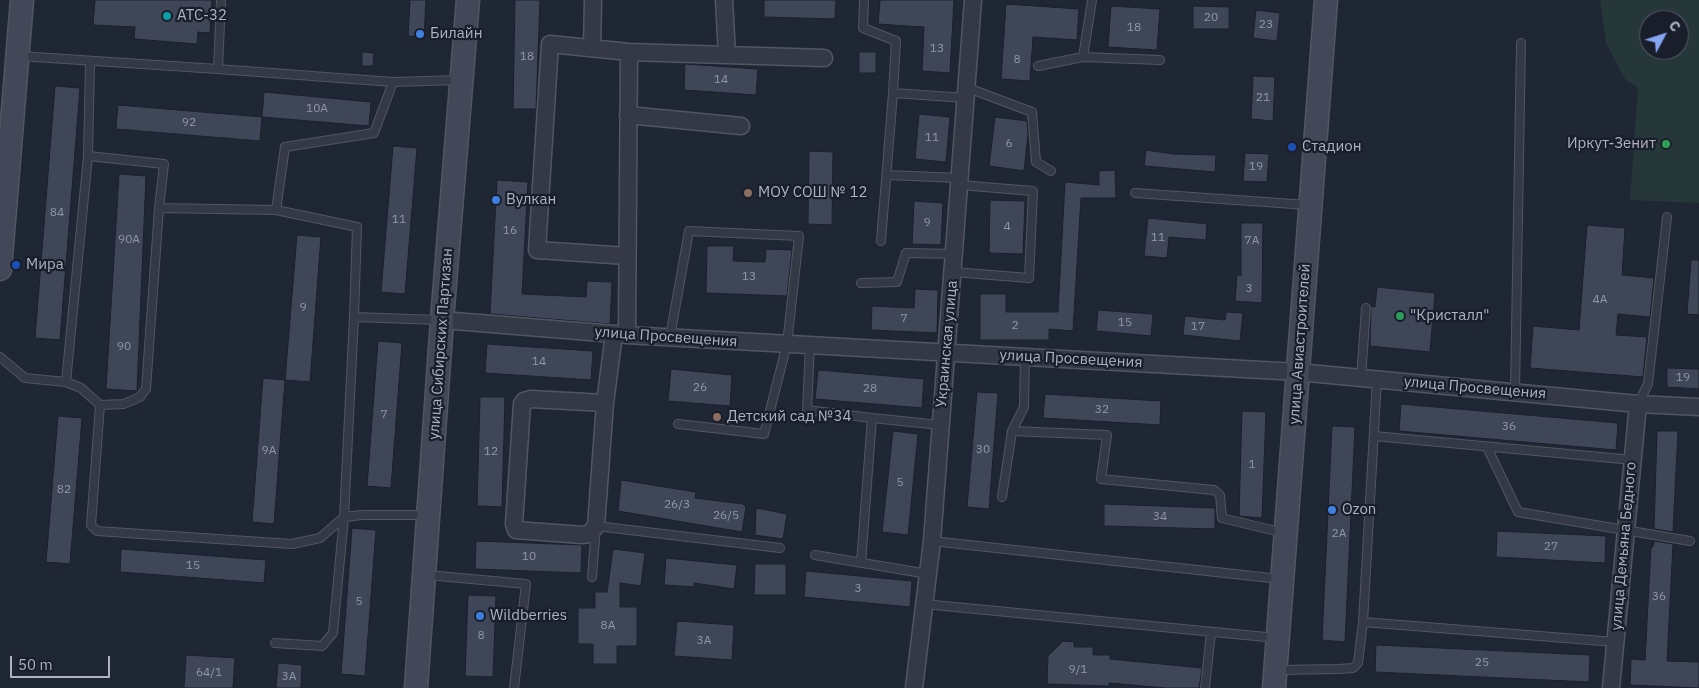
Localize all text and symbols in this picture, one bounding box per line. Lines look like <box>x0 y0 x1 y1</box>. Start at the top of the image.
place label: АТС-32 <box>177 7 227 25</box>
marker: АТС-32 <box>161 10 173 22</box>
north arrow <box>1639 10 1689 60</box>
house number: 20 <box>1204 11 1218 25</box>
text: С <box>1665 17 1685 35</box>
house number: 23 <box>1259 18 1273 32</box>
house number: 18 <box>1127 21 1141 35</box>
place label: Билайн <box>430 25 482 43</box>
marker: Билайн <box>414 28 426 40</box>
house number: 13 <box>930 42 944 56</box>
house number: 18 <box>520 50 534 64</box>
house number: 8 <box>1013 53 1021 67</box>
house number: 14 <box>714 73 728 87</box>
house number: 21 <box>1256 91 1270 105</box>
house number: 10А <box>306 102 328 116</box>
house number: 92 <box>182 116 196 130</box>
house number: 11 <box>925 131 939 145</box>
place label: Иркут-Зенит <box>1567 135 1656 153</box>
house number: 6 <box>1005 137 1013 151</box>
place label: Стадион <box>1302 138 1362 156</box>
marker: Иркут-Зенит <box>1660 138 1672 150</box>
marker: Стадион <box>1286 141 1298 153</box>
house number: 19 <box>1249 160 1263 174</box>
place label: МОУ СОШ № 12 <box>758 184 867 202</box>
marker: МОУ СОШ № 12 <box>742 187 754 199</box>
place label: Вулкан <box>506 191 556 209</box>
marker: Вулкан <box>490 194 502 206</box>
house number: 84 <box>50 206 64 220</box>
house number: 11 <box>392 213 406 227</box>
house number: 9 <box>923 216 931 230</box>
house number: 4 <box>1003 220 1011 234</box>
house number: 16 <box>503 224 517 238</box>
house number: 11 <box>1151 231 1165 245</box>
house number: 90А <box>118 233 140 247</box>
house number: 7А <box>1245 234 1259 248</box>
street label: улица Сибирских Партизан <box>425 248 457 440</box>
place label: Мира <box>26 256 64 274</box>
marker: Мира <box>10 259 22 271</box>
street label: улица Авиастроителей <box>1285 263 1315 425</box>
house number: 13 <box>742 270 756 284</box>
street label: Украинская улица <box>932 280 962 408</box>
house number: 3 <box>1245 282 1253 296</box>
house number: 4А <box>1593 293 1607 307</box>
house number: 9 <box>299 301 307 315</box>
place label: "Кристалл" <box>1410 307 1490 325</box>
marker: "Кристалл" <box>1394 310 1406 322</box>
house number: 7 <box>900 312 908 326</box>
house number: 15 <box>1118 316 1132 330</box>
house number: 2 <box>1011 319 1019 333</box>
house number: 17 <box>1191 320 1205 334</box>
street label: улица Просвещения <box>594 323 738 351</box>
house number: 90 <box>117 340 131 354</box>
street label: улица Просвещения <box>999 346 1143 372</box>
house number: 14 <box>532 355 546 369</box>
house number: 19 <box>1676 371 1690 385</box>
street label: улица Просвещения <box>1403 373 1547 403</box>
house number: 26 <box>693 381 707 395</box>
house number: 28 <box>863 382 877 396</box>
house number: 32 <box>1095 403 1109 417</box>
house number: 7 <box>380 408 388 422</box>
place label: Детский сад №34 <box>727 408 852 426</box>
marker: Детский сад №34 <box>711 411 723 423</box>
house number: 36 <box>1502 420 1516 434</box>
house number: 30 <box>976 443 990 457</box>
house number: 9А <box>262 444 276 458</box>
house number: 12 <box>484 445 498 459</box>
house number: 1 <box>1248 458 1256 472</box>
street label: улица Демьяна Бедного <box>1608 461 1640 631</box>
house number: 5 <box>896 476 904 490</box>
house number: 82 <box>57 483 71 497</box>
house number: 26/3 <box>664 498 690 512</box>
place label: Ozon <box>1342 501 1376 519</box>
marker: Ozon <box>1326 504 1338 516</box>
house number: 26/5 <box>713 509 739 523</box>
house number: 34 <box>1153 510 1167 524</box>
house number: 2А <box>1332 527 1346 541</box>
house number: 27 <box>1544 540 1558 554</box>
house number: 10 <box>522 550 536 564</box>
house number: 15 <box>186 559 200 573</box>
house number: 3 <box>854 582 862 596</box>
house number: 36 <box>1652 590 1666 604</box>
house number: 5 <box>355 595 363 609</box>
place label: Wildberries <box>490 607 567 625</box>
marker: Wildberries <box>474 610 486 622</box>
house number: 8А <box>601 619 615 633</box>
house number: 8 <box>477 629 485 643</box>
house number: 3А <box>697 634 711 648</box>
scale bar <box>12 646 112 678</box>
text: 50 m <box>18 655 53 674</box>
house number: 25 <box>1475 656 1489 670</box>
house number: 9/1 <box>1069 663 1087 677</box>
house number: 64/1 <box>196 666 222 680</box>
house number: 3А <box>282 670 296 684</box>

